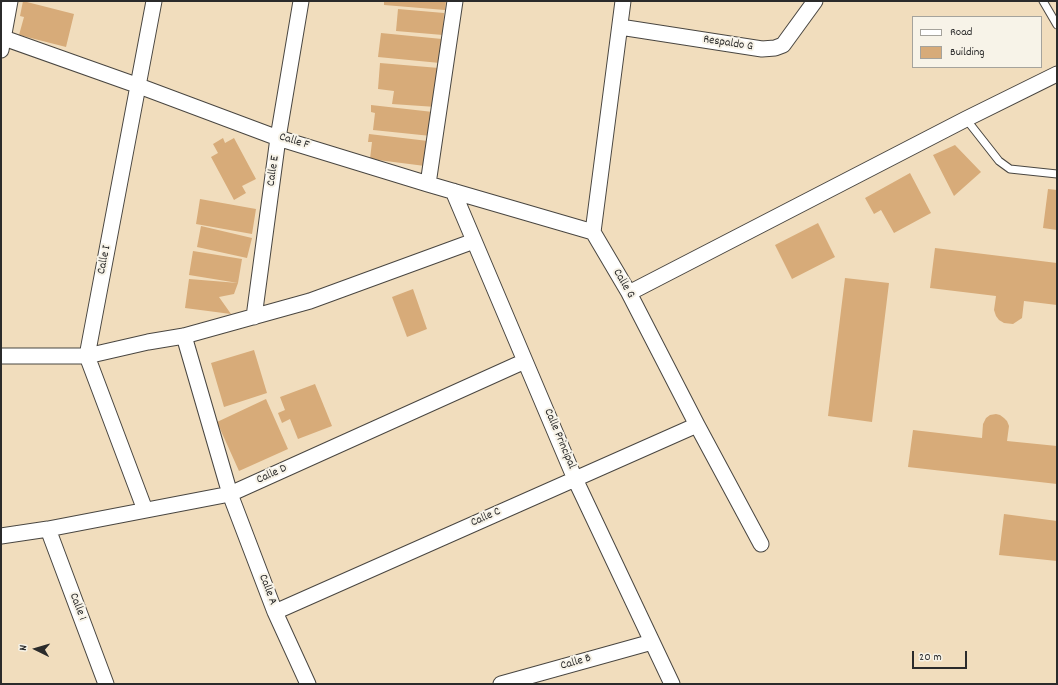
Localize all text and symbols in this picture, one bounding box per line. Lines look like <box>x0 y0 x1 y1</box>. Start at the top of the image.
legend <box>912 16 1042 68</box>
text: Road <box>950 24 972 41</box>
street label: Respaldo G <box>702 33 754 55</box>
text: Building <box>950 44 985 61</box>
street label: Calle F <box>277 131 311 153</box>
street label: Calle E <box>265 155 283 187</box>
street label: Calle I <box>95 244 115 276</box>
street label: Calle G <box>609 267 637 301</box>
street label: Calle Principal <box>540 407 578 471</box>
street label: Calle D <box>255 462 289 488</box>
street label: Calle C <box>469 505 503 531</box>
street label: Calle A <box>255 573 279 607</box>
street label: Calle 1 <box>65 591 89 623</box>
north arrow <box>16 629 56 669</box>
scale bar <box>914 643 969 669</box>
text: N <box>16 645 32 651</box>
text: 20 m <box>919 649 942 666</box>
street label: Calle B <box>559 652 593 674</box>

